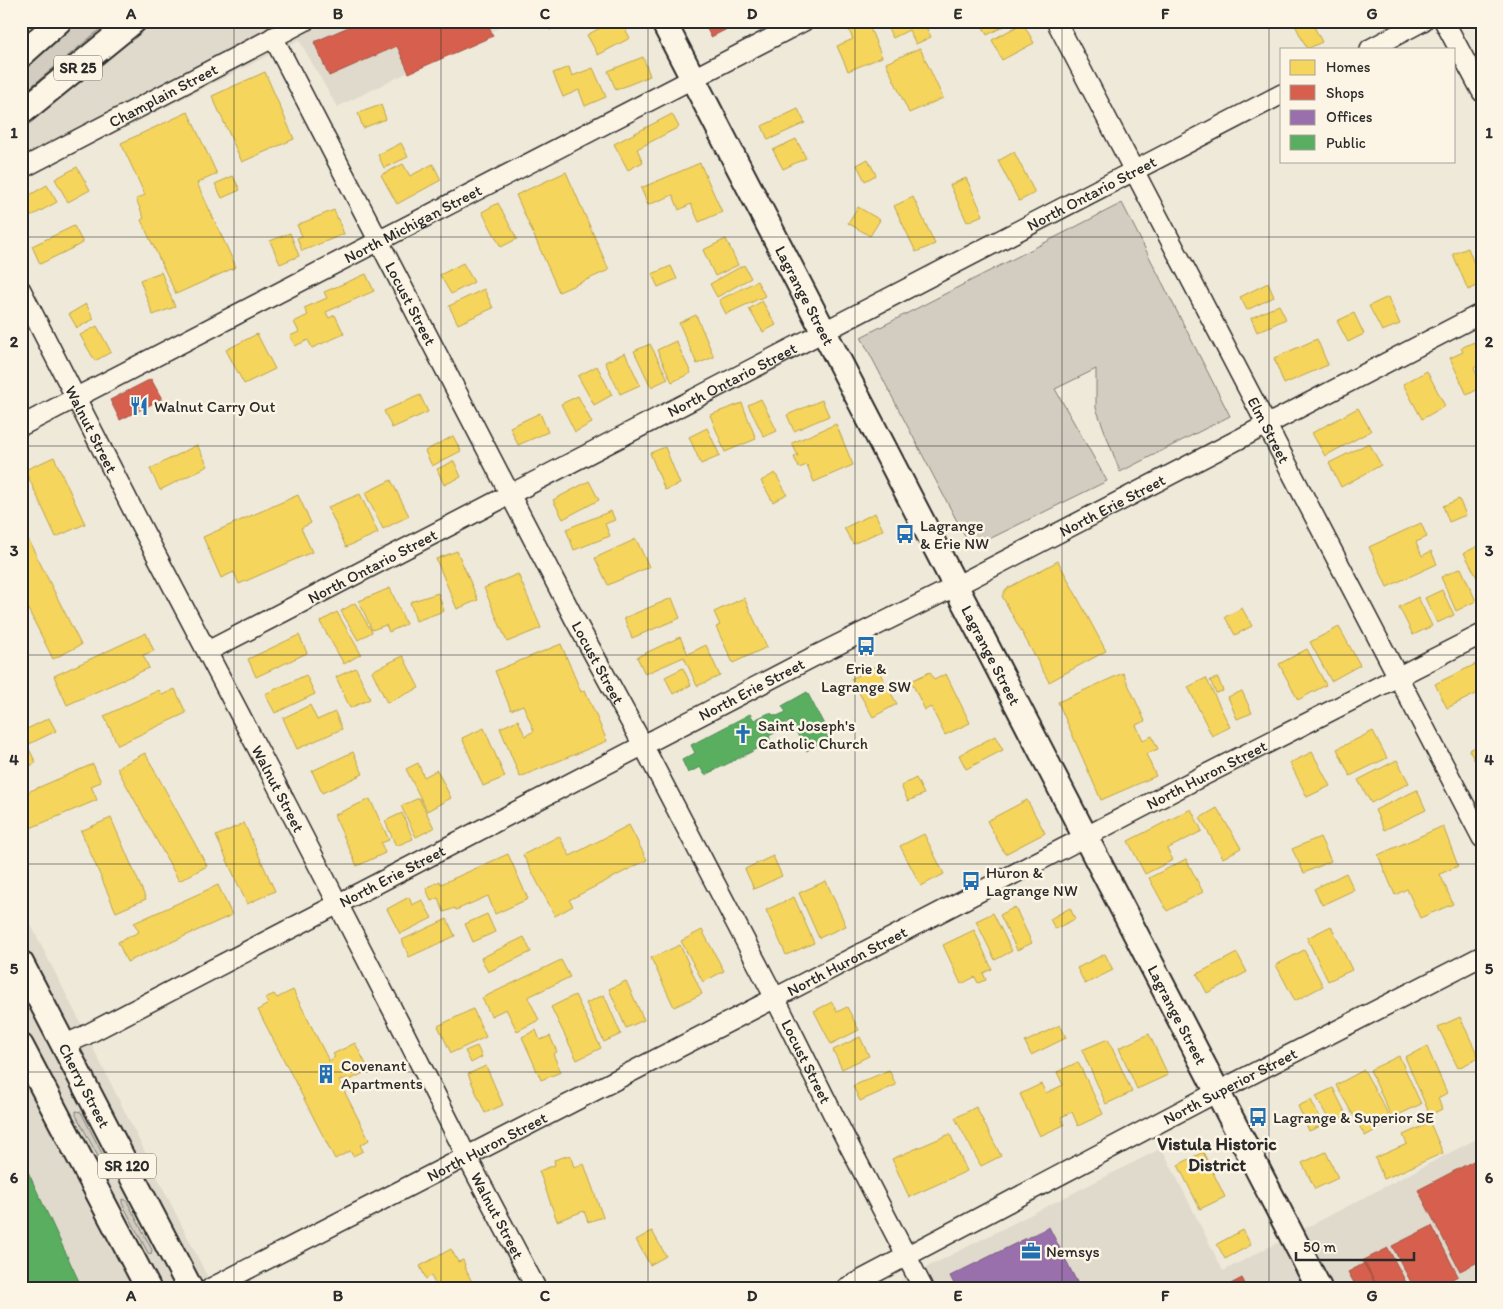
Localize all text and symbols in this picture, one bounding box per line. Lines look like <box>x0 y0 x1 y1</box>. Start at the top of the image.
text: A <box>125 4 137 23</box>
text: B <box>333 4 344 23</box>
text: C <box>540 4 551 23</box>
text: D <box>747 4 758 23</box>
text: E <box>954 4 963 23</box>
text: F <box>1161 4 1170 23</box>
text: G <box>1366 4 1378 23</box>
legend <box>1280 48 1456 162</box>
road number: SR 25 <box>54 56 102 80</box>
text: Homes <box>1326 58 1371 76</box>
street label: Champlain Street <box>106 59 221 132</box>
text: Shops <box>1326 84 1365 102</box>
text: Offices <box>1326 108 1373 126</box>
text: 1 <box>10 123 18 142</box>
text: 1 <box>1485 123 1493 142</box>
text: Public <box>1326 134 1366 152</box>
street label: North Ontario Street <box>1024 152 1159 235</box>
street label: North Michigan Street <box>341 180 485 267</box>
street label: Lagrange Street <box>771 242 838 349</box>
street label: Locust Street <box>381 259 440 349</box>
text: 2 <box>10 332 19 351</box>
text: 2 <box>1485 332 1494 351</box>
street label: North Ontario Street <box>664 338 800 421</box>
street label: Walnut Street <box>61 382 121 476</box>
street label: Elm Street <box>1244 393 1294 467</box>
restaurant icon: Walnut Carry Out <box>128 395 150 417</box>
place label: Walnut Carry Out <box>154 397 275 416</box>
street label: North Erie Street <box>1056 470 1168 541</box>
place label: Lagrange & Erie NW <box>920 516 989 553</box>
bus stop icon: Lagrange & Erie NW <box>894 523 916 545</box>
street label: North Ontario Street <box>305 525 440 608</box>
text: 3 <box>10 541 19 560</box>
text: 3 <box>1485 541 1494 560</box>
street label: Lagrange Street <box>957 602 1025 708</box>
street label: Locust Street <box>568 618 628 708</box>
bus stop icon: Erie & Lagrange SW <box>855 635 877 657</box>
street label: North Erie Street <box>695 654 808 725</box>
place label: Erie & Lagrange SW <box>821 659 911 696</box>
place label: Saint Joseph's Catholic Church <box>758 716 868 753</box>
church icon: Saint Joseph's Catholic Church <box>732 723 754 745</box>
street label: North Huron Street <box>1143 736 1270 813</box>
street label: Walnut Street <box>248 742 308 835</box>
text: 4 <box>9 750 19 769</box>
text: 4 <box>1484 750 1494 769</box>
street label: North Erie Street <box>336 841 448 912</box>
place label: Huron & Lagrange NW <box>986 863 1078 900</box>
bus stop icon: Huron & Lagrange NW <box>960 870 982 892</box>
street label: North Huron Street <box>784 922 910 1000</box>
text: 5 <box>10 959 19 978</box>
text: 5 <box>1485 959 1494 978</box>
street label: Lagrange Street <box>1143 962 1211 1068</box>
street label: Locust Street <box>777 1016 835 1107</box>
street label: Cherry Street <box>54 1040 114 1131</box>
street label: North Superior Street <box>1160 1044 1300 1129</box>
place label: Covenant Apartments <box>341 1056 423 1093</box>
building icon: Covenant Apartments <box>315 1063 337 1085</box>
bus stop icon: Lagrange & Superior SE <box>1247 1106 1269 1128</box>
street label: North Huron Street <box>424 1108 550 1185</box>
place label: Lagrange & Superior SE <box>1273 1108 1434 1127</box>
district label: Vistula Historic District <box>1157 1133 1277 1176</box>
road number: SR 120 <box>98 1154 156 1178</box>
text: 6 <box>10 1168 19 1187</box>
text: 6 <box>1485 1168 1494 1187</box>
street label: Walnut Street <box>467 1169 528 1262</box>
scale bar <box>1296 1229 1413 1261</box>
text: 50 m <box>1303 1238 1336 1256</box>
office icon: Nemsys <box>1020 1240 1042 1262</box>
place label: Nemsys <box>1046 1242 1100 1261</box>
text: A <box>125 1286 137 1305</box>
text: B <box>333 1286 344 1305</box>
text: C <box>540 1286 551 1305</box>
text: D <box>747 1286 758 1305</box>
text: E <box>954 1286 963 1305</box>
text: F <box>1161 1286 1170 1305</box>
text: G <box>1366 1286 1378 1305</box>

